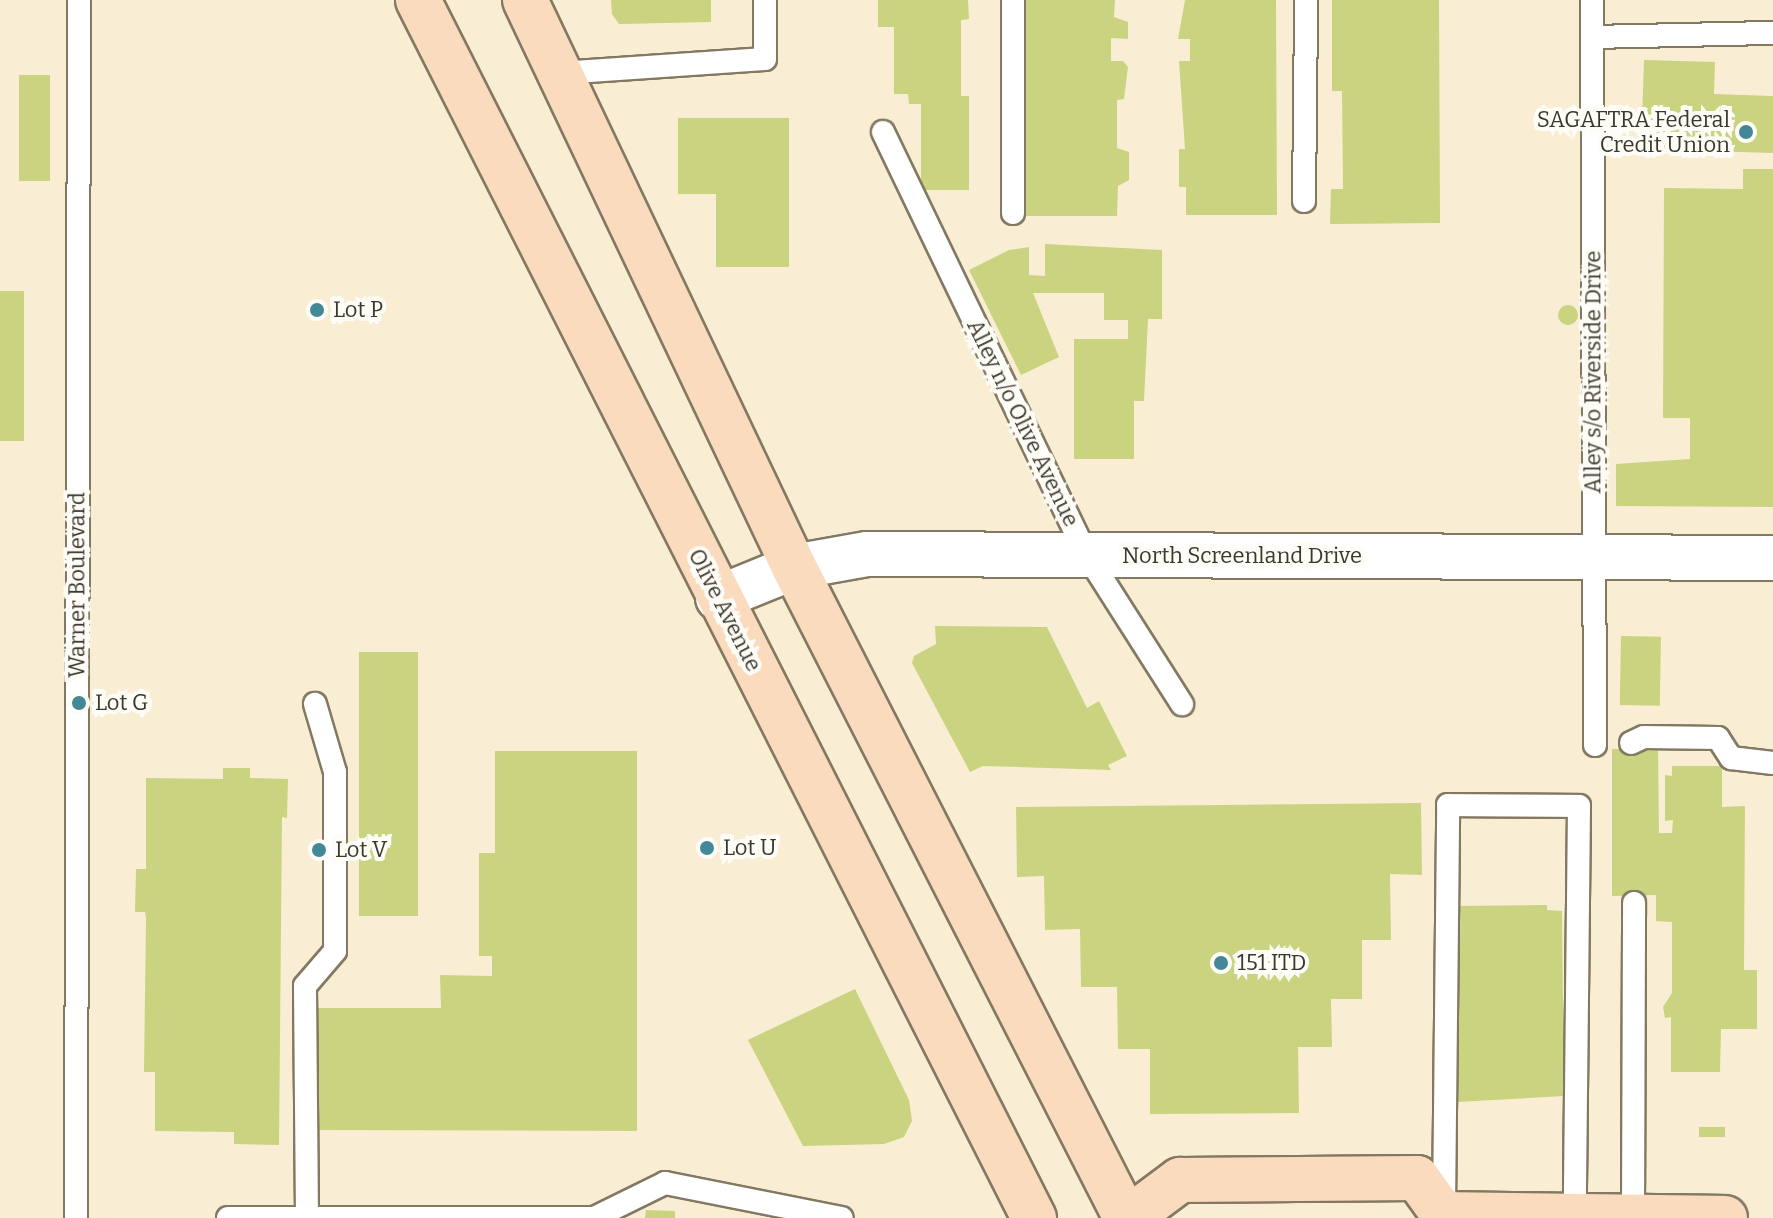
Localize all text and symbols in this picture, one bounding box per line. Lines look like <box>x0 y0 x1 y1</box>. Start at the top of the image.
place label: SAGAFTRA Federal Credit Union <box>1537 106 1730 158</box>
marker: SAGAFTRA Federal Credit Union <box>1737 123 1755 141</box>
street label: Alley s/o Riverside Drive <box>1580 251 1606 493</box>
place label: Lot P <box>333 297 383 323</box>
marker: Lot P <box>308 301 326 319</box>
street label: Alley n/o Olive Avenue <box>961 315 1085 531</box>
street label: Warner Boulevard <box>64 492 90 678</box>
street label: North Screenland Drive <box>1122 543 1362 569</box>
street label: Olive Avenue <box>683 544 767 676</box>
place label: Lot G <box>95 690 148 716</box>
marker: Lot G <box>70 694 88 712</box>
place label: Lot U <box>723 835 776 861</box>
place label: Lot V <box>335 837 387 863</box>
marker: Lot U <box>698 839 716 857</box>
marker: Lot V <box>310 841 328 859</box>
place label: 151 ITD <box>1237 950 1306 976</box>
marker: 151 ITD <box>1212 954 1230 972</box>

